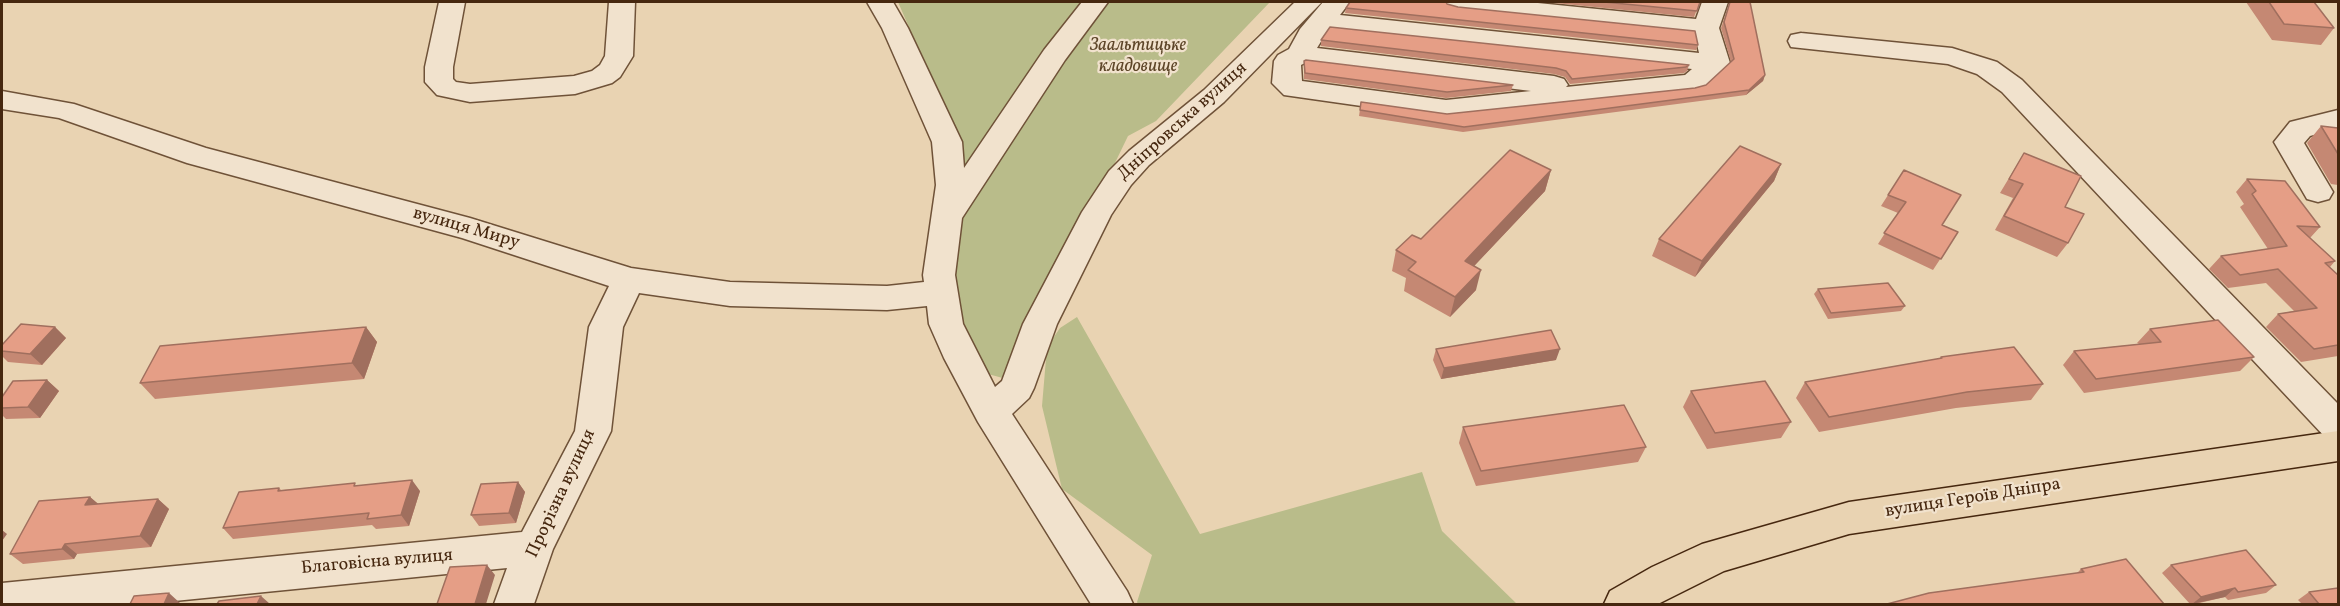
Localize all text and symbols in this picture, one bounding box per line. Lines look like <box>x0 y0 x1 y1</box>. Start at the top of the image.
park label: Заальтицьке кладовище <box>1090 36 1186 78</box>
street label: Дніпровська вулиця <box>1114 58 1252 186</box>
street label: вулиця Миру <box>410 203 522 255</box>
street label: Прорізна вулиця <box>523 426 601 562</box>
street label: вулиця Героїв Дніпра <box>1884 474 2062 524</box>
street label: Благовісна вулиця <box>300 546 454 580</box>

